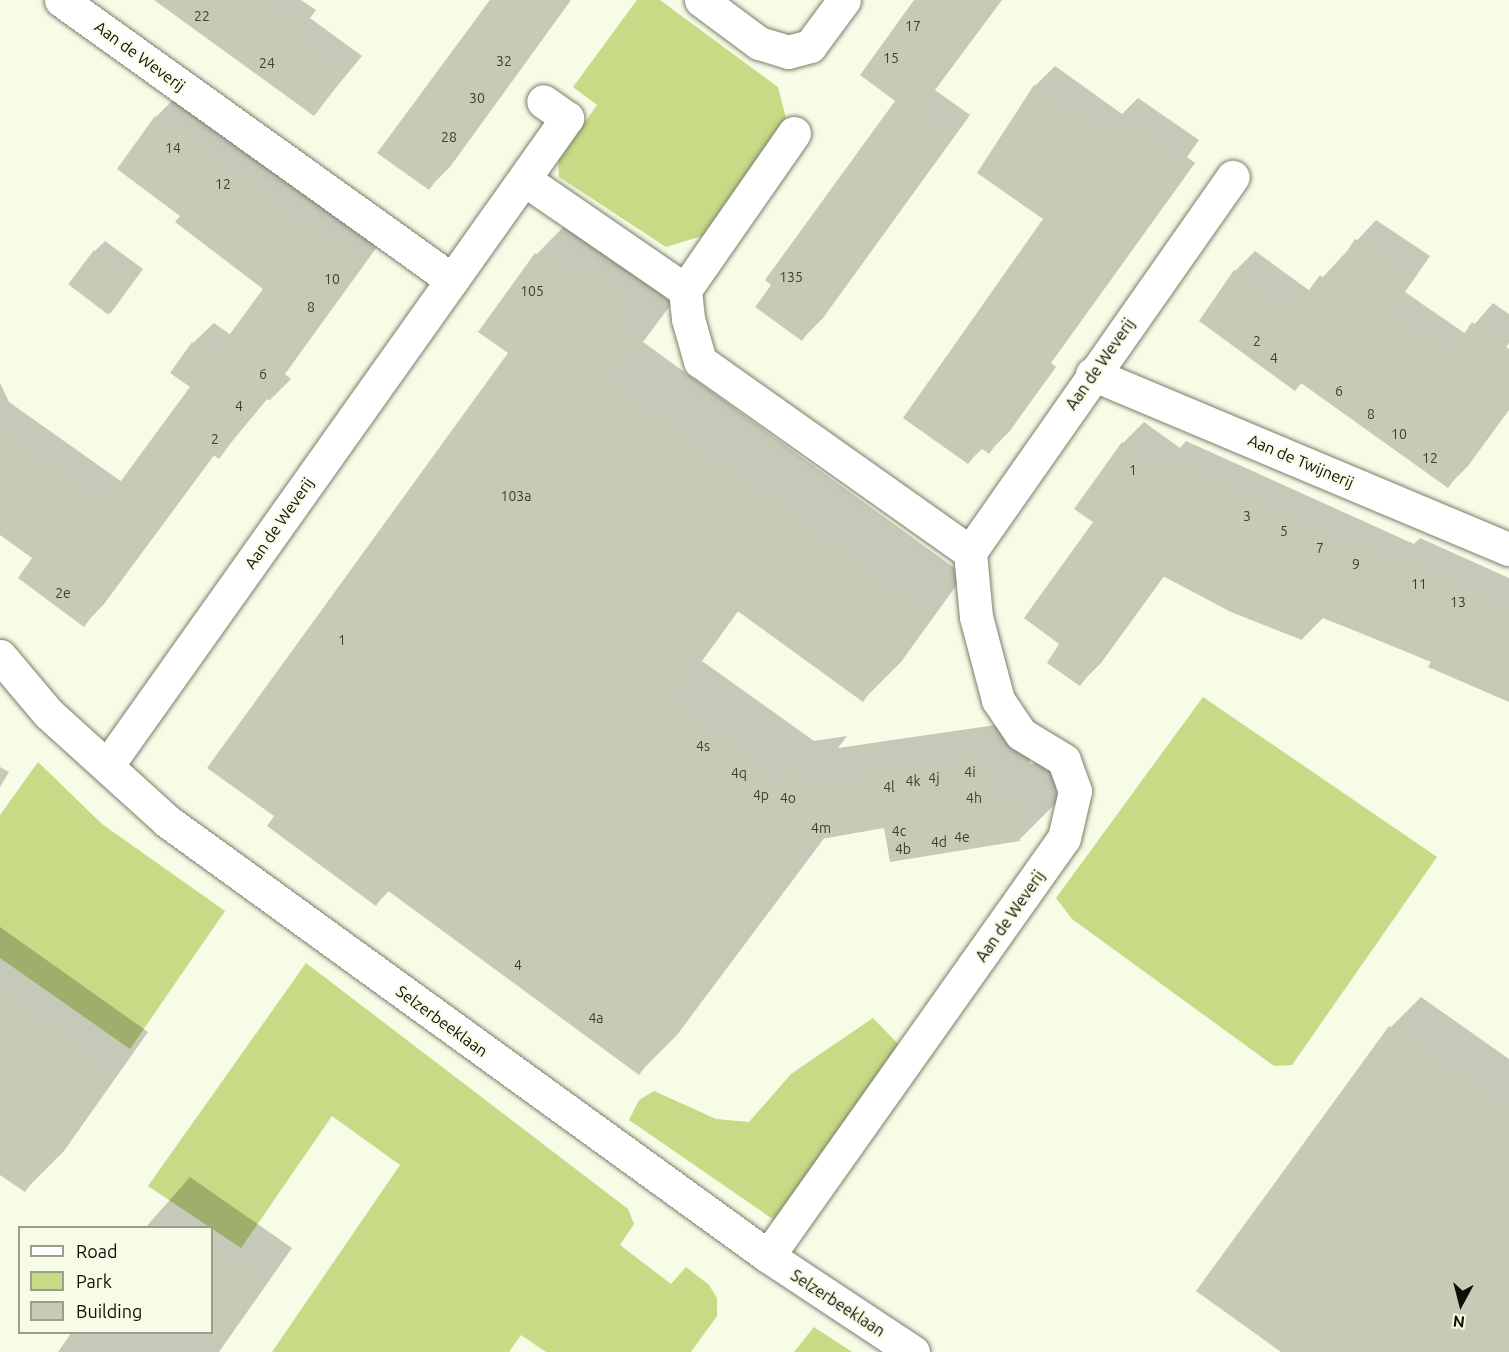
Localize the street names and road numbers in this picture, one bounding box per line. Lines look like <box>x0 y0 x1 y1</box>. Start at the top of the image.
street label: Aan de Weverij <box>91 17 189 95</box>
street label: Aan de Weverij <box>1061 315 1139 413</box>
street label: Aan de Twijnerij <box>1245 430 1357 492</box>
street label: Aan de Weverij <box>240 474 318 572</box>
street label: Aan de Weverij <box>971 867 1049 965</box>
street label: Selzerbeeklaan <box>392 981 492 1061</box>
street label: Selzerbeeklaan <box>787 1265 889 1341</box>

